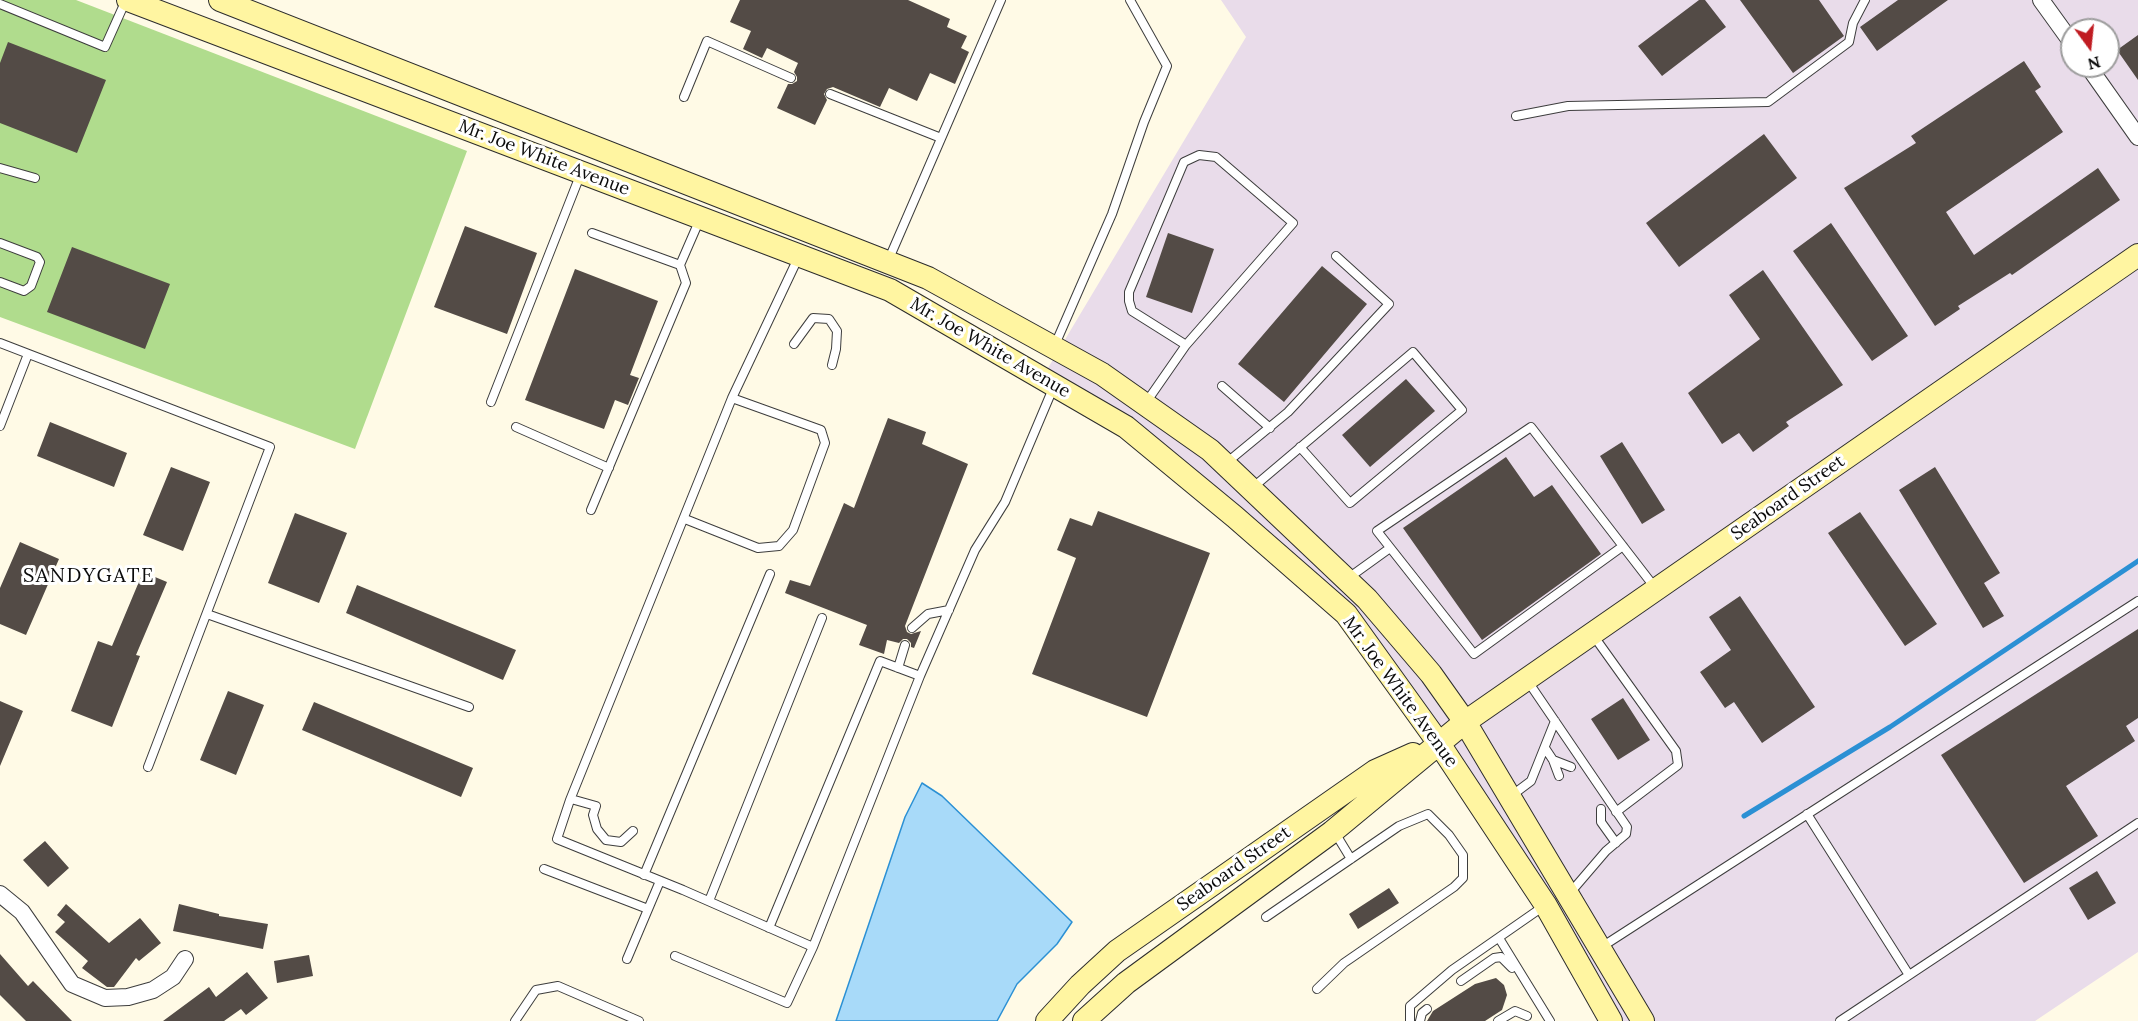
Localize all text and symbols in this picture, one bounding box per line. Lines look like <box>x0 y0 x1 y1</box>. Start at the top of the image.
north arrow <box>2060 18 2120 78</box>
text: N <box>2086 52 2103 75</box>
street label: Mr. Joe White Avenue <box>455 115 633 201</box>
street label: Mr. Joe White Avenue <box>906 293 1074 403</box>
street label: Seaboard Street <box>1727 451 1849 545</box>
district label: SANDYGATE <box>23 564 155 588</box>
street label: Mr. Joe White Avenue <box>1338 612 1462 772</box>
street label: Seaboard Street <box>1173 822 1295 916</box>

